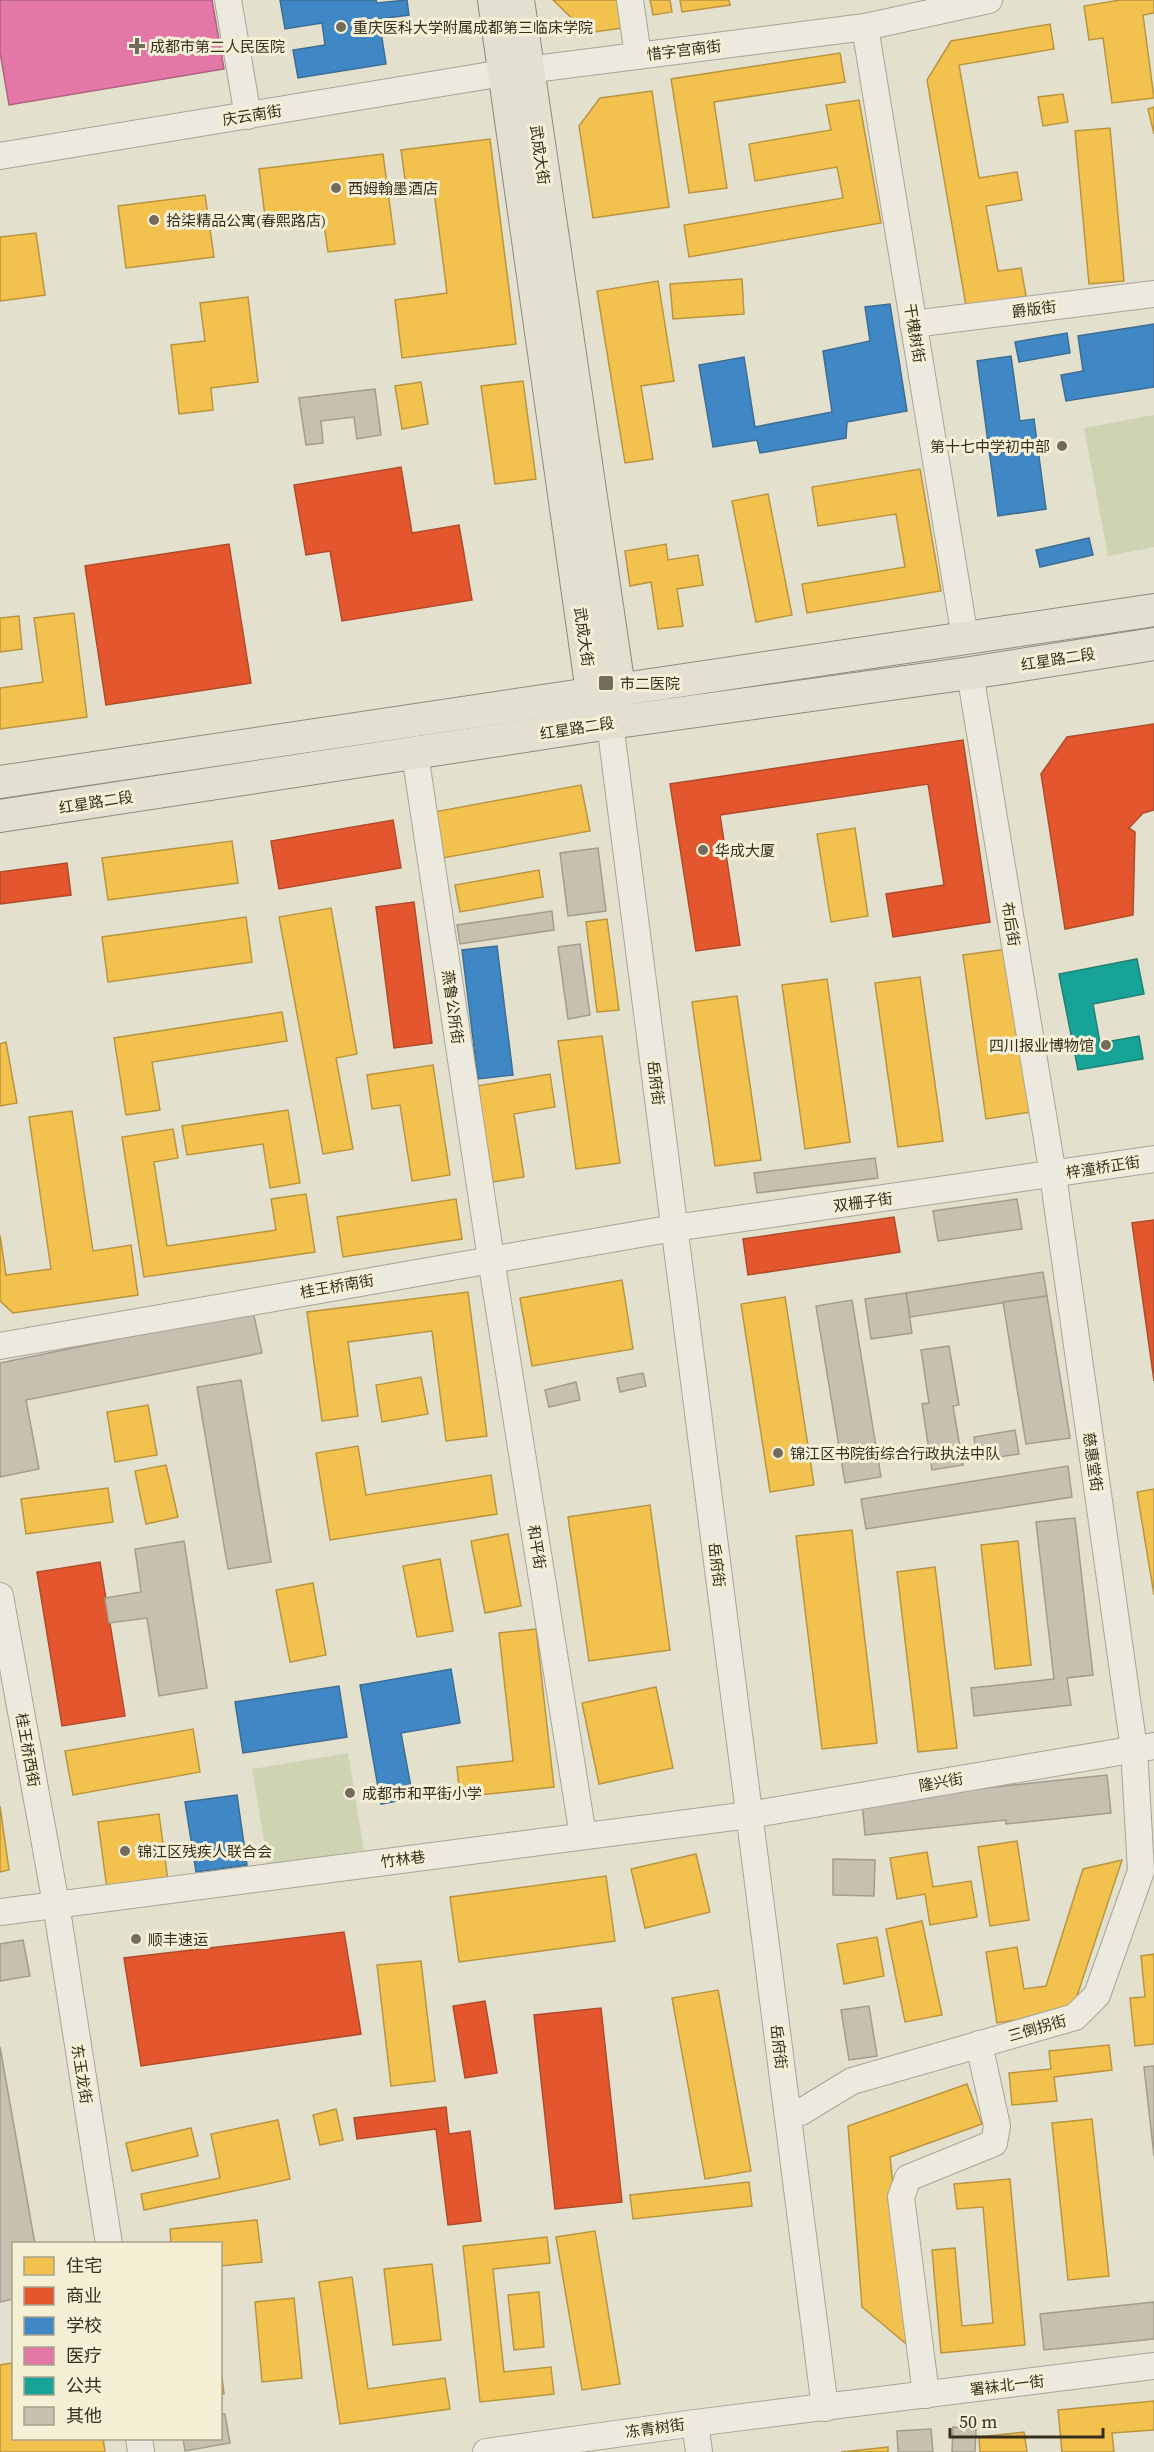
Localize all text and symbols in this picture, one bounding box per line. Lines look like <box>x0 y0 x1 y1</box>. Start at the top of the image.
place label: 重庆医科大学附属成都第三临床学院 <box>353 17 593 38</box>
marker: 重庆医科大学附属成都第三临床学院 <box>334 20 348 34</box>
street label: 惜字宫南街 <box>645 35 723 65</box>
place label: 成都市第二人民医院 <box>150 36 285 57</box>
marker: 成都市第二人民医院 <box>128 37 146 55</box>
street label: 庆云南街 <box>221 100 283 130</box>
street label: 武成大街 <box>525 124 555 186</box>
place label: 西姆翰墨酒店 <box>348 178 438 199</box>
marker: 西姆翰墨酒店 <box>329 181 343 195</box>
place label: 拾柒精品公寓(春熙路店) <box>166 210 326 231</box>
marker: 拾柒精品公寓(春熙路店) <box>147 213 161 227</box>
street label: 爵版街 <box>1010 296 1058 322</box>
street label: 干槐树街 <box>900 302 930 364</box>
place label: 第十七中学初中部 <box>930 436 1050 457</box>
marker: 第十七中学初中部 <box>1055 439 1069 453</box>
street label: 武成大街 <box>569 606 599 668</box>
street label: 红星路二段 <box>1019 643 1097 675</box>
place label: 市二医院 <box>620 673 680 694</box>
marker: 市二医院 <box>597 674 615 692</box>
street label: 红星路二段 <box>538 712 616 744</box>
street label: 红星路二段 <box>57 786 135 818</box>
place label: 华成大厦 <box>715 840 775 861</box>
marker: 华成大厦 <box>696 843 710 857</box>
street label: 布后街 <box>997 900 1025 948</box>
street label: 燕鲁公所街 <box>437 968 469 1046</box>
place label: 四川报业博物馆 <box>989 1035 1094 1056</box>
marker: 四川报业博物馆 <box>1099 1038 1113 1052</box>
street label: 岳府街 <box>643 1059 669 1107</box>
street label: 梓潼桥正街 <box>1064 1151 1142 1183</box>
street label: 双栅子街 <box>832 1187 894 1217</box>
street label: 桂王桥南街 <box>298 1269 376 1303</box>
street label: 慈惠堂街 <box>1078 1431 1108 1493</box>
place label: 锦江区书院街综合行政执法中队 <box>790 1443 1000 1464</box>
marker: 锦江区书院街综合行政执法中队 <box>771 1446 785 1460</box>
street label: 和平街 <box>523 1523 551 1571</box>
street label: 岳府街 <box>704 1541 730 1589</box>
street label: 桂王桥西街 <box>11 1711 45 1789</box>
street label: 隆兴街 <box>917 1768 965 1796</box>
place label: 成都市和平街小学 <box>362 1783 482 1804</box>
marker: 成都市和平街小学 <box>343 1786 357 1800</box>
place label: 锦江区残疾人联合会 <box>137 1841 272 1862</box>
marker: 锦江区残疾人联合会 <box>118 1844 132 1858</box>
street label: 竹林巷 <box>379 1846 427 1872</box>
place label: 顺丰速运 <box>148 1929 208 1950</box>
marker: 顺丰速运 <box>129 1932 143 1946</box>
street label: 三倒拐街 <box>1005 2010 1069 2046</box>
street label: 岳府街 <box>766 2023 792 2071</box>
street label: 东玉龙街 <box>67 2043 97 2105</box>
legend <box>12 2242 222 2440</box>
text: 住宅 <box>66 2253 102 2278</box>
text: 商业 <box>66 2283 102 2308</box>
text: 学校 <box>66 2313 102 2338</box>
text: 医疗 <box>66 2343 102 2368</box>
street label: 署袜北一街 <box>968 2370 1046 2400</box>
text: 公共 <box>66 2373 102 2398</box>
scale bar <box>950 2401 1103 2439</box>
text: 其他 <box>66 2403 102 2428</box>
text: 50 m <box>959 2409 997 2434</box>
street label: 冻青树街 <box>624 2413 686 2443</box>

